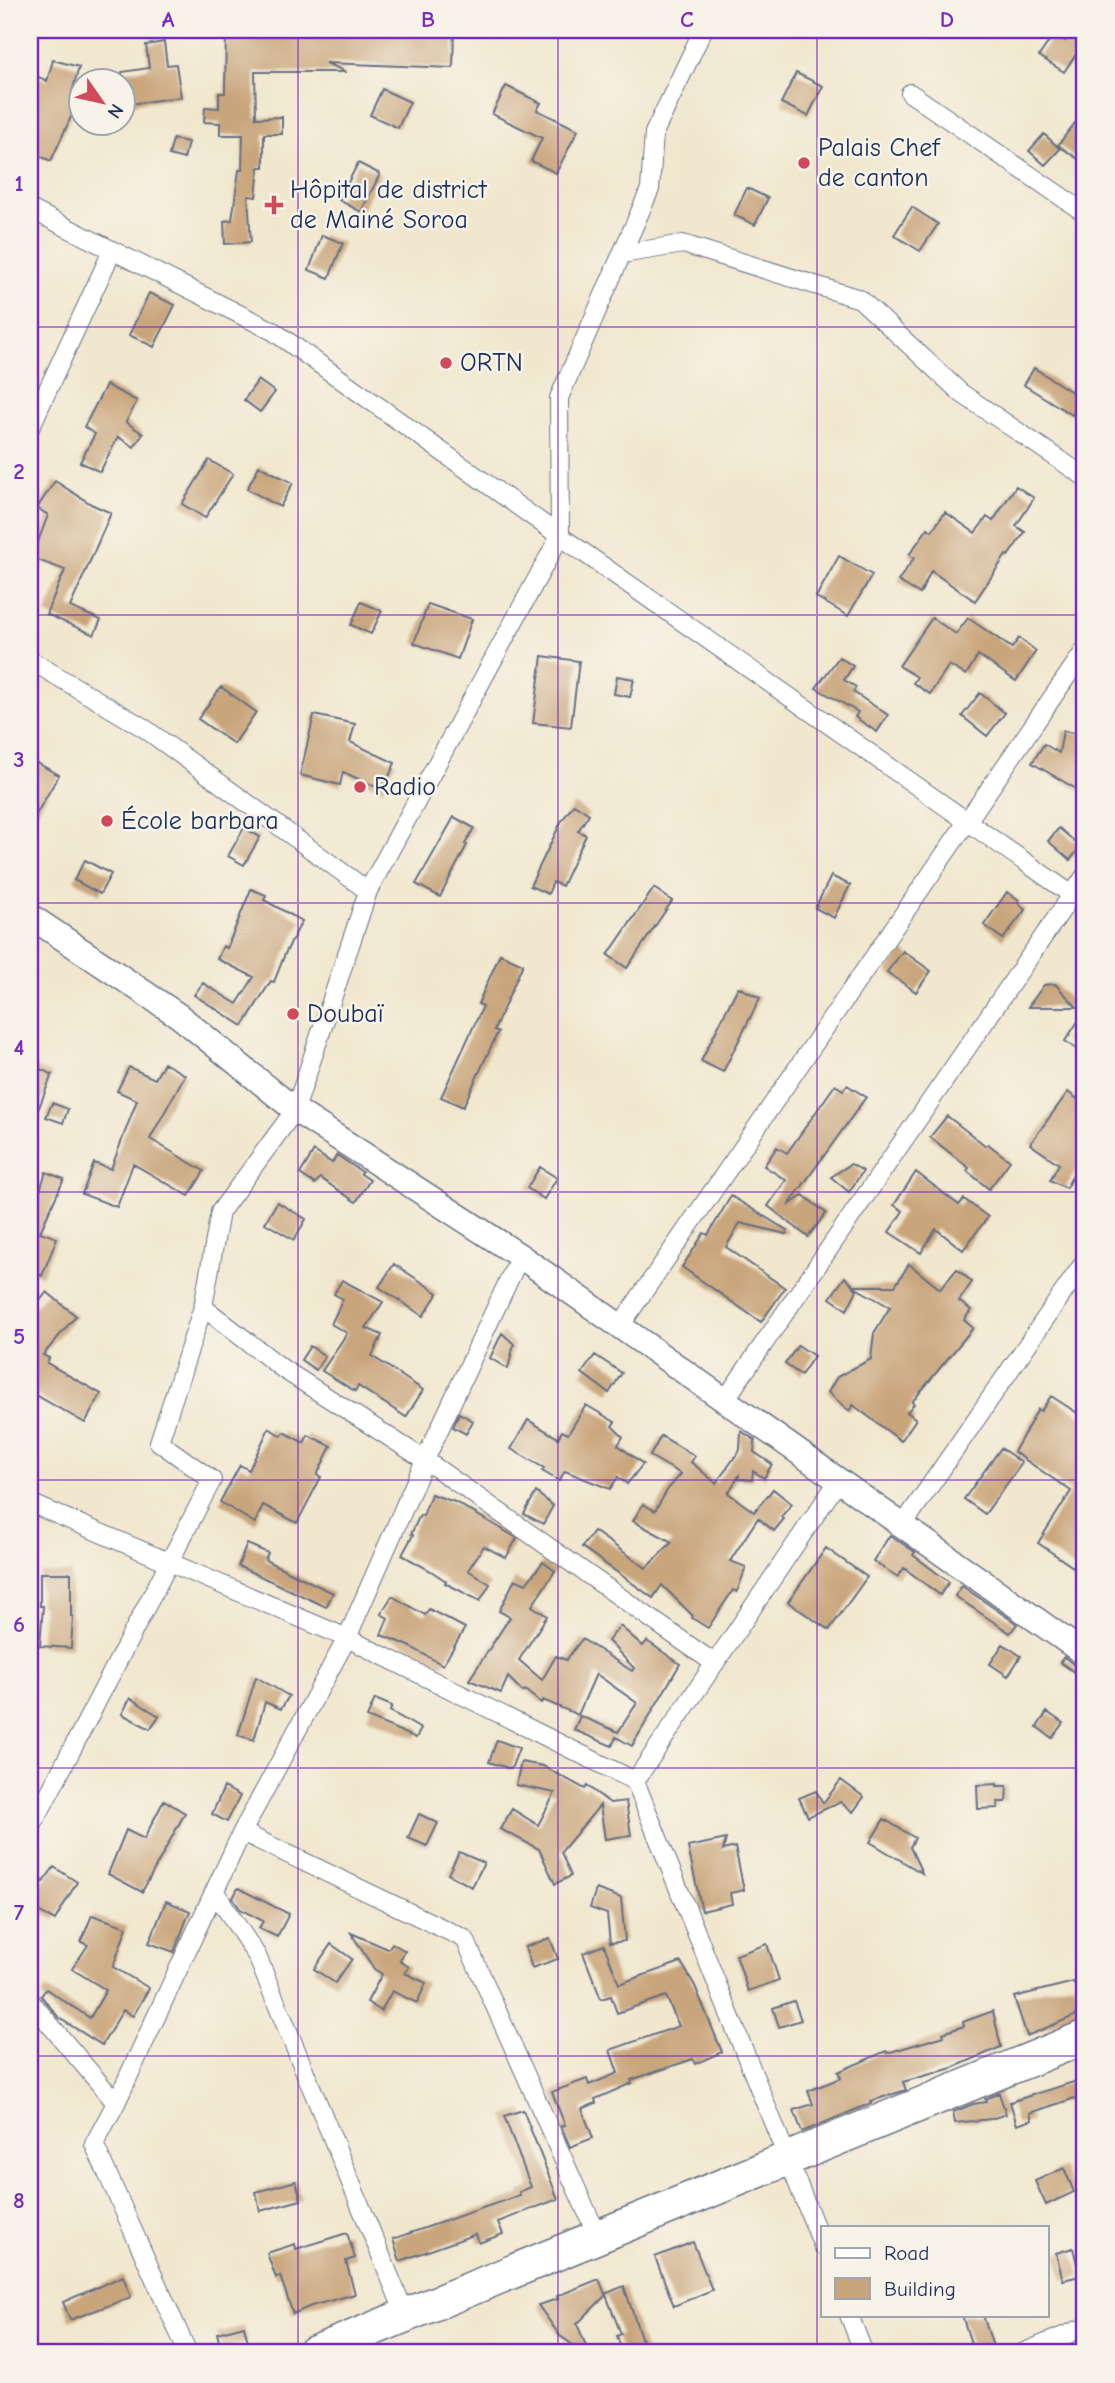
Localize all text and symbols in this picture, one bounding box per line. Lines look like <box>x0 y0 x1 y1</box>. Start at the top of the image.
text: A <box>162 6 175 33</box>
text: B <box>421 6 435 33</box>
text: C <box>680 6 694 33</box>
text: D <box>940 6 954 33</box>
north arrow <box>66 66 136 136</box>
text: N <box>103 100 128 122</box>
place label: Palais Chef de canton <box>818 133 941 193</box>
marker: Palais Chef de canton <box>796 155 812 171</box>
text: 1 <box>14 170 24 197</box>
place label: Hôpital de district de Mainé Soroa <box>290 175 488 235</box>
marker: Hôpital de district de Mainé Soroa <box>264 195 284 215</box>
place label: ORTN <box>460 348 523 378</box>
marker: ORTN <box>438 355 454 371</box>
text: 2 <box>13 458 25 485</box>
text: 3 <box>13 746 25 773</box>
place label: Radio <box>374 772 436 802</box>
marker: Radio <box>352 779 368 795</box>
place label: École barbara <box>121 805 279 836</box>
marker: École barbara <box>99 813 115 829</box>
place label: Doubaï <box>307 999 385 1029</box>
marker: Doubaï <box>285 1006 301 1022</box>
text: 4 <box>14 1034 25 1061</box>
text: 5 <box>13 1323 25 1350</box>
text: 6 <box>13 1611 25 1638</box>
text: 7 <box>14 1899 25 1926</box>
text: 8 <box>13 2187 25 2214</box>
legend <box>821 2226 1048 2316</box>
text: Road <box>884 2241 929 2265</box>
text: Building <box>884 2277 956 2301</box>

